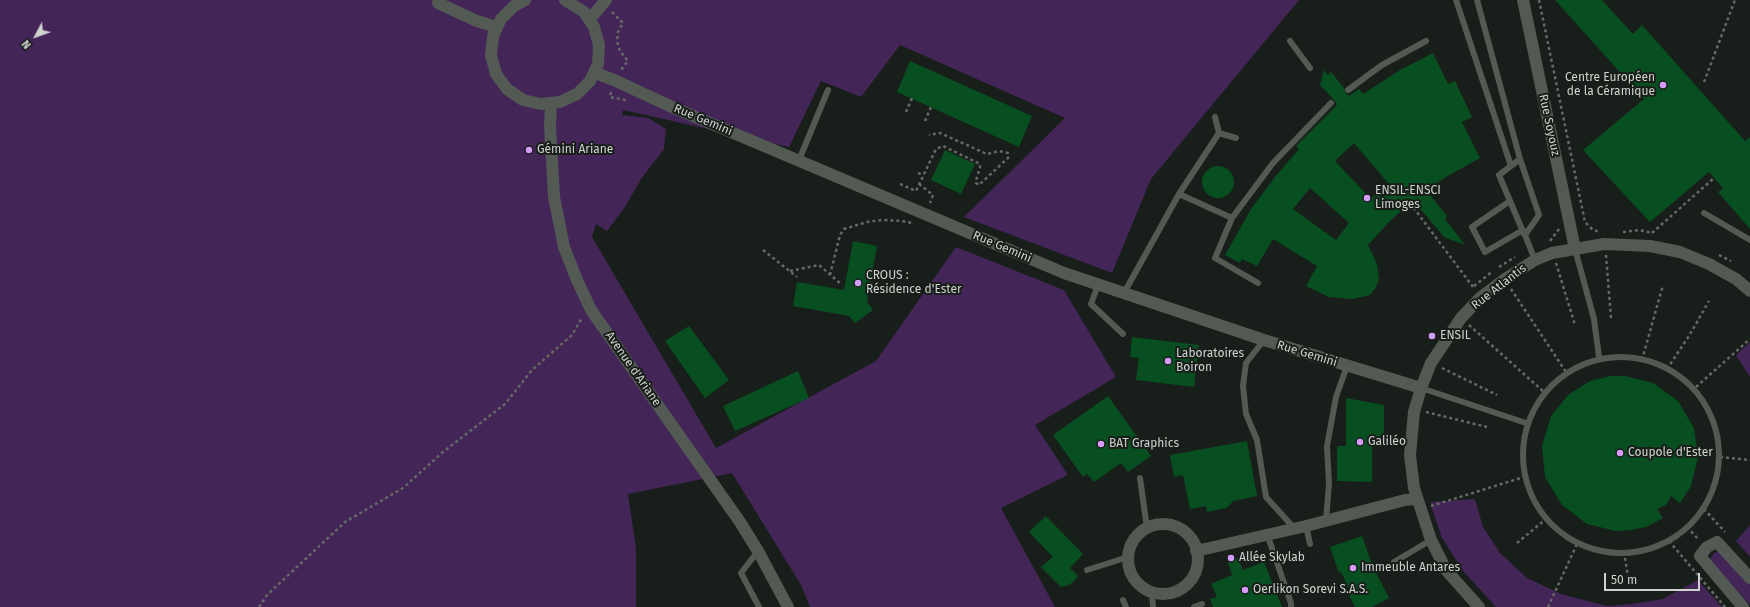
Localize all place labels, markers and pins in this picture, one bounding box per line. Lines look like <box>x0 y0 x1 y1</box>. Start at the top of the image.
place label: Centre Européen de la Céramique <box>1565 71 1655 99</box>
marker: Centre Européen de la Céramique <box>1658 80 1668 90</box>
place label: Gémini Ariane <box>537 143 613 157</box>
marker: Gémini Ariane <box>524 145 534 155</box>
place label: ENSIL-ENSCI Limoges <box>1375 184 1441 212</box>
marker: ENSIL-ENSCI Limoges <box>1362 193 1372 203</box>
place label: CROUS : Résidence d'Ester <box>866 269 962 297</box>
marker: CROUS : Résidence d'Ester <box>853 278 863 288</box>
place label: ENSIL <box>1440 329 1471 343</box>
marker: ENSIL <box>1427 331 1437 341</box>
place label: Laboratoires Boiron <box>1176 347 1244 375</box>
marker: Laboratoires Boiron <box>1163 356 1173 366</box>
place label: Galiléo <box>1368 435 1406 449</box>
place label: BAT Graphics <box>1109 437 1179 451</box>
marker: Galiléo <box>1355 437 1365 447</box>
marker: BAT Graphics <box>1096 439 1106 449</box>
place label: Coupole d'Ester <box>1628 446 1713 460</box>
marker: Coupole d'Ester <box>1615 448 1625 458</box>
place label: Allée Skylab <box>1239 551 1305 565</box>
marker: Allée Skylab <box>1226 553 1236 563</box>
place label: Immeuble Antares <box>1361 561 1460 575</box>
marker: Immeuble Antares <box>1348 563 1358 573</box>
place label: Oerlikon Sorevi S.A.S. <box>1253 583 1368 597</box>
marker: Oerlikon Sorevi S.A.S. <box>1240 585 1250 595</box>

